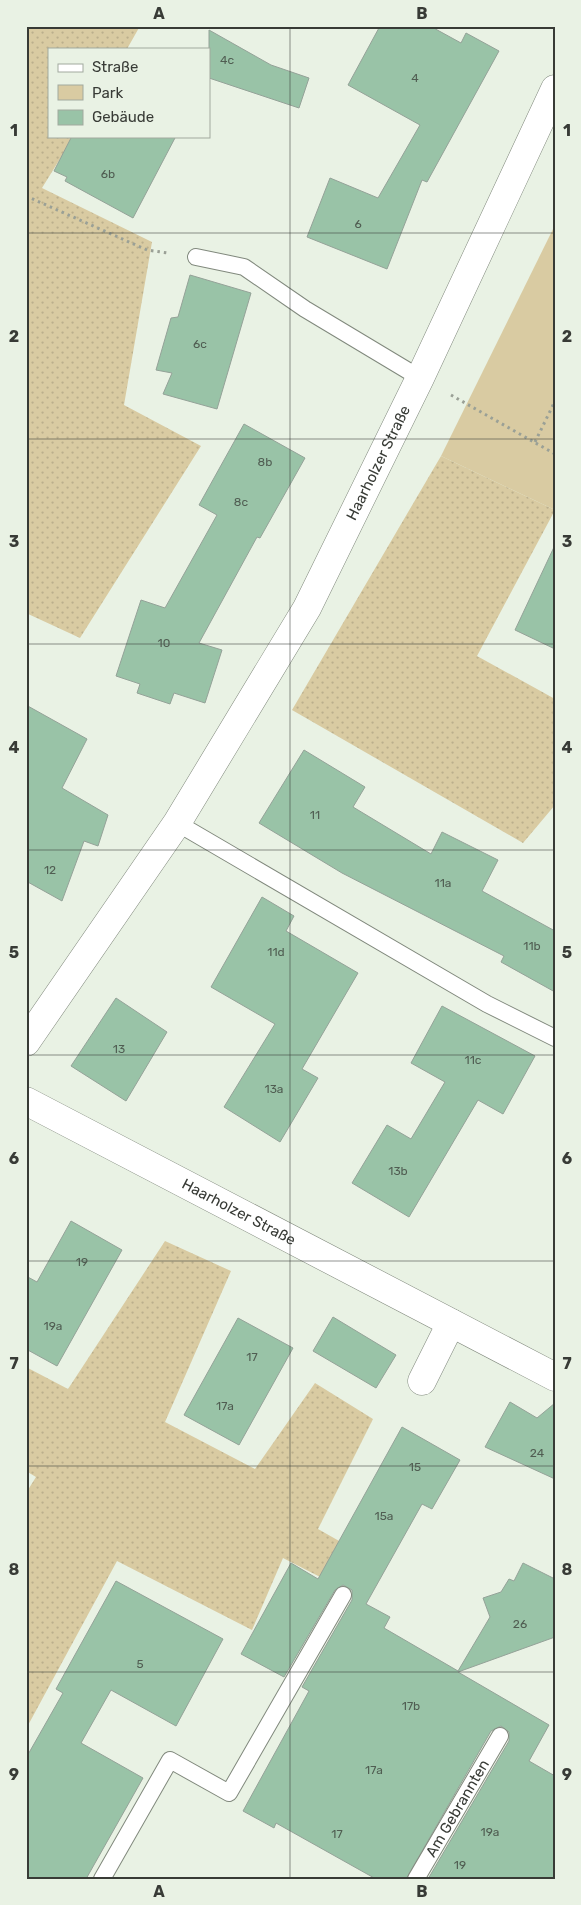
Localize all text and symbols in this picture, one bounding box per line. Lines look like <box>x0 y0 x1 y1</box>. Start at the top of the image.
text: A <box>153 4 165 23</box>
text: B <box>416 4 428 23</box>
legend <box>48 48 210 138</box>
house number: 4c <box>220 53 234 67</box>
text: Straße <box>92 58 138 76</box>
house number: 4 <box>411 71 419 85</box>
text: Park <box>92 84 123 102</box>
text: Gebäude <box>92 108 154 126</box>
text: 1 <box>10 121 18 140</box>
text: 1 <box>563 121 571 140</box>
house number: 6b <box>101 167 115 181</box>
house number: 6 <box>354 217 362 231</box>
text: 2 <box>9 327 19 346</box>
text: 2 <box>562 327 572 346</box>
house number: 6c <box>193 337 207 351</box>
street label: Haarholzer Straße <box>343 402 414 523</box>
house number: 8b <box>258 455 272 469</box>
house number: 8c <box>234 495 248 509</box>
text: 3 <box>9 532 19 551</box>
text: 3 <box>562 532 572 551</box>
house number: 10 <box>158 636 170 650</box>
text: 4 <box>9 738 20 757</box>
text: 4 <box>562 738 573 757</box>
house number: 11 <box>310 808 320 822</box>
house number: 12 <box>44 863 56 877</box>
house number: 11a <box>435 876 451 890</box>
house number: 11b <box>523 939 541 953</box>
text: 5 <box>9 943 19 962</box>
text: 5 <box>562 943 572 962</box>
house number: 11d <box>267 945 285 959</box>
house number: 13 <box>113 1042 125 1056</box>
house number: 11c <box>465 1053 482 1067</box>
house number: 13a <box>265 1082 283 1096</box>
text: 6 <box>9 1149 19 1168</box>
text: 6 <box>562 1149 572 1168</box>
house number: 13b <box>388 1164 408 1178</box>
street label: Haarholzer Straße <box>179 1175 299 1249</box>
house number: 19 <box>76 1255 88 1269</box>
house number: 19a <box>44 1319 62 1333</box>
house number: 17 <box>246 1350 258 1364</box>
text: 7 <box>9 1354 19 1373</box>
text: 7 <box>562 1354 572 1373</box>
house number: 17a <box>216 1399 234 1413</box>
house number: 24 <box>530 1446 545 1460</box>
house number: 15 <box>409 1460 421 1474</box>
house number: 15a <box>375 1509 393 1523</box>
text: 8 <box>9 1560 20 1579</box>
text: 8 <box>562 1560 573 1579</box>
house number: 26 <box>513 1617 527 1631</box>
house number: 5 <box>136 1657 144 1671</box>
house number: 17b <box>402 1699 420 1713</box>
street label: Am Gebrannten <box>422 1756 493 1860</box>
house number: 17a <box>365 1763 383 1777</box>
text: 9 <box>9 1765 19 1784</box>
text: 9 <box>562 1765 572 1784</box>
house number: 19a <box>481 1825 499 1839</box>
house number: 17 <box>331 1827 343 1841</box>
house number: 19 <box>454 1858 466 1872</box>
text: A <box>153 1882 165 1901</box>
text: B <box>416 1882 428 1901</box>

